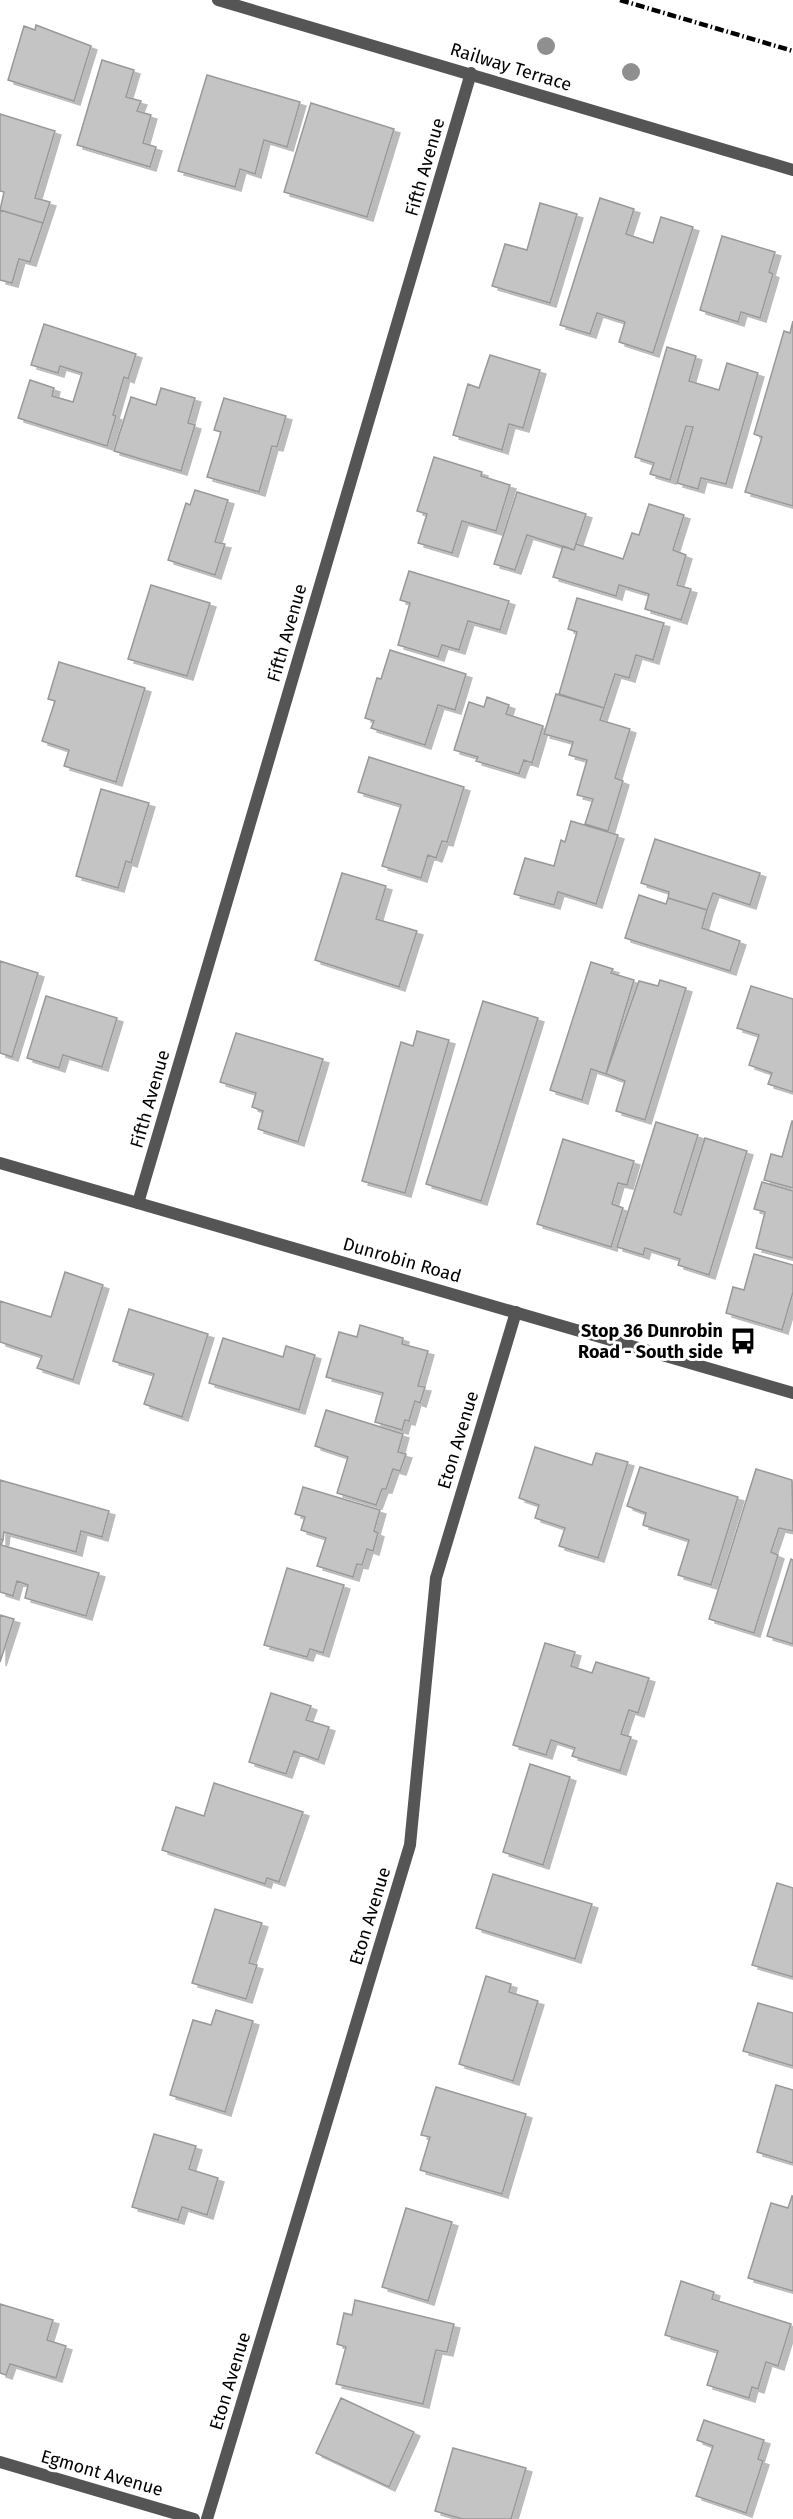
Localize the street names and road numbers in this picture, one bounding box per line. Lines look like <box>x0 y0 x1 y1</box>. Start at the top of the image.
street label: Railway Terrace <box>448 38 574 96</box>
street label: Fifth Avenue <box>401 115 449 219</box>
street label: Fifth Avenue <box>263 581 311 685</box>
street label: Fifth Avenue <box>126 1047 174 1151</box>
street label: Dunrobin Road <box>340 1233 464 1287</box>
street label: Eton Avenue <box>433 1388 483 1492</box>
street label: Eton Avenue <box>345 1864 395 1968</box>
street label: Eton Avenue <box>205 2329 255 2433</box>
street label: Egmont Avenue <box>38 2445 166 2501</box>

